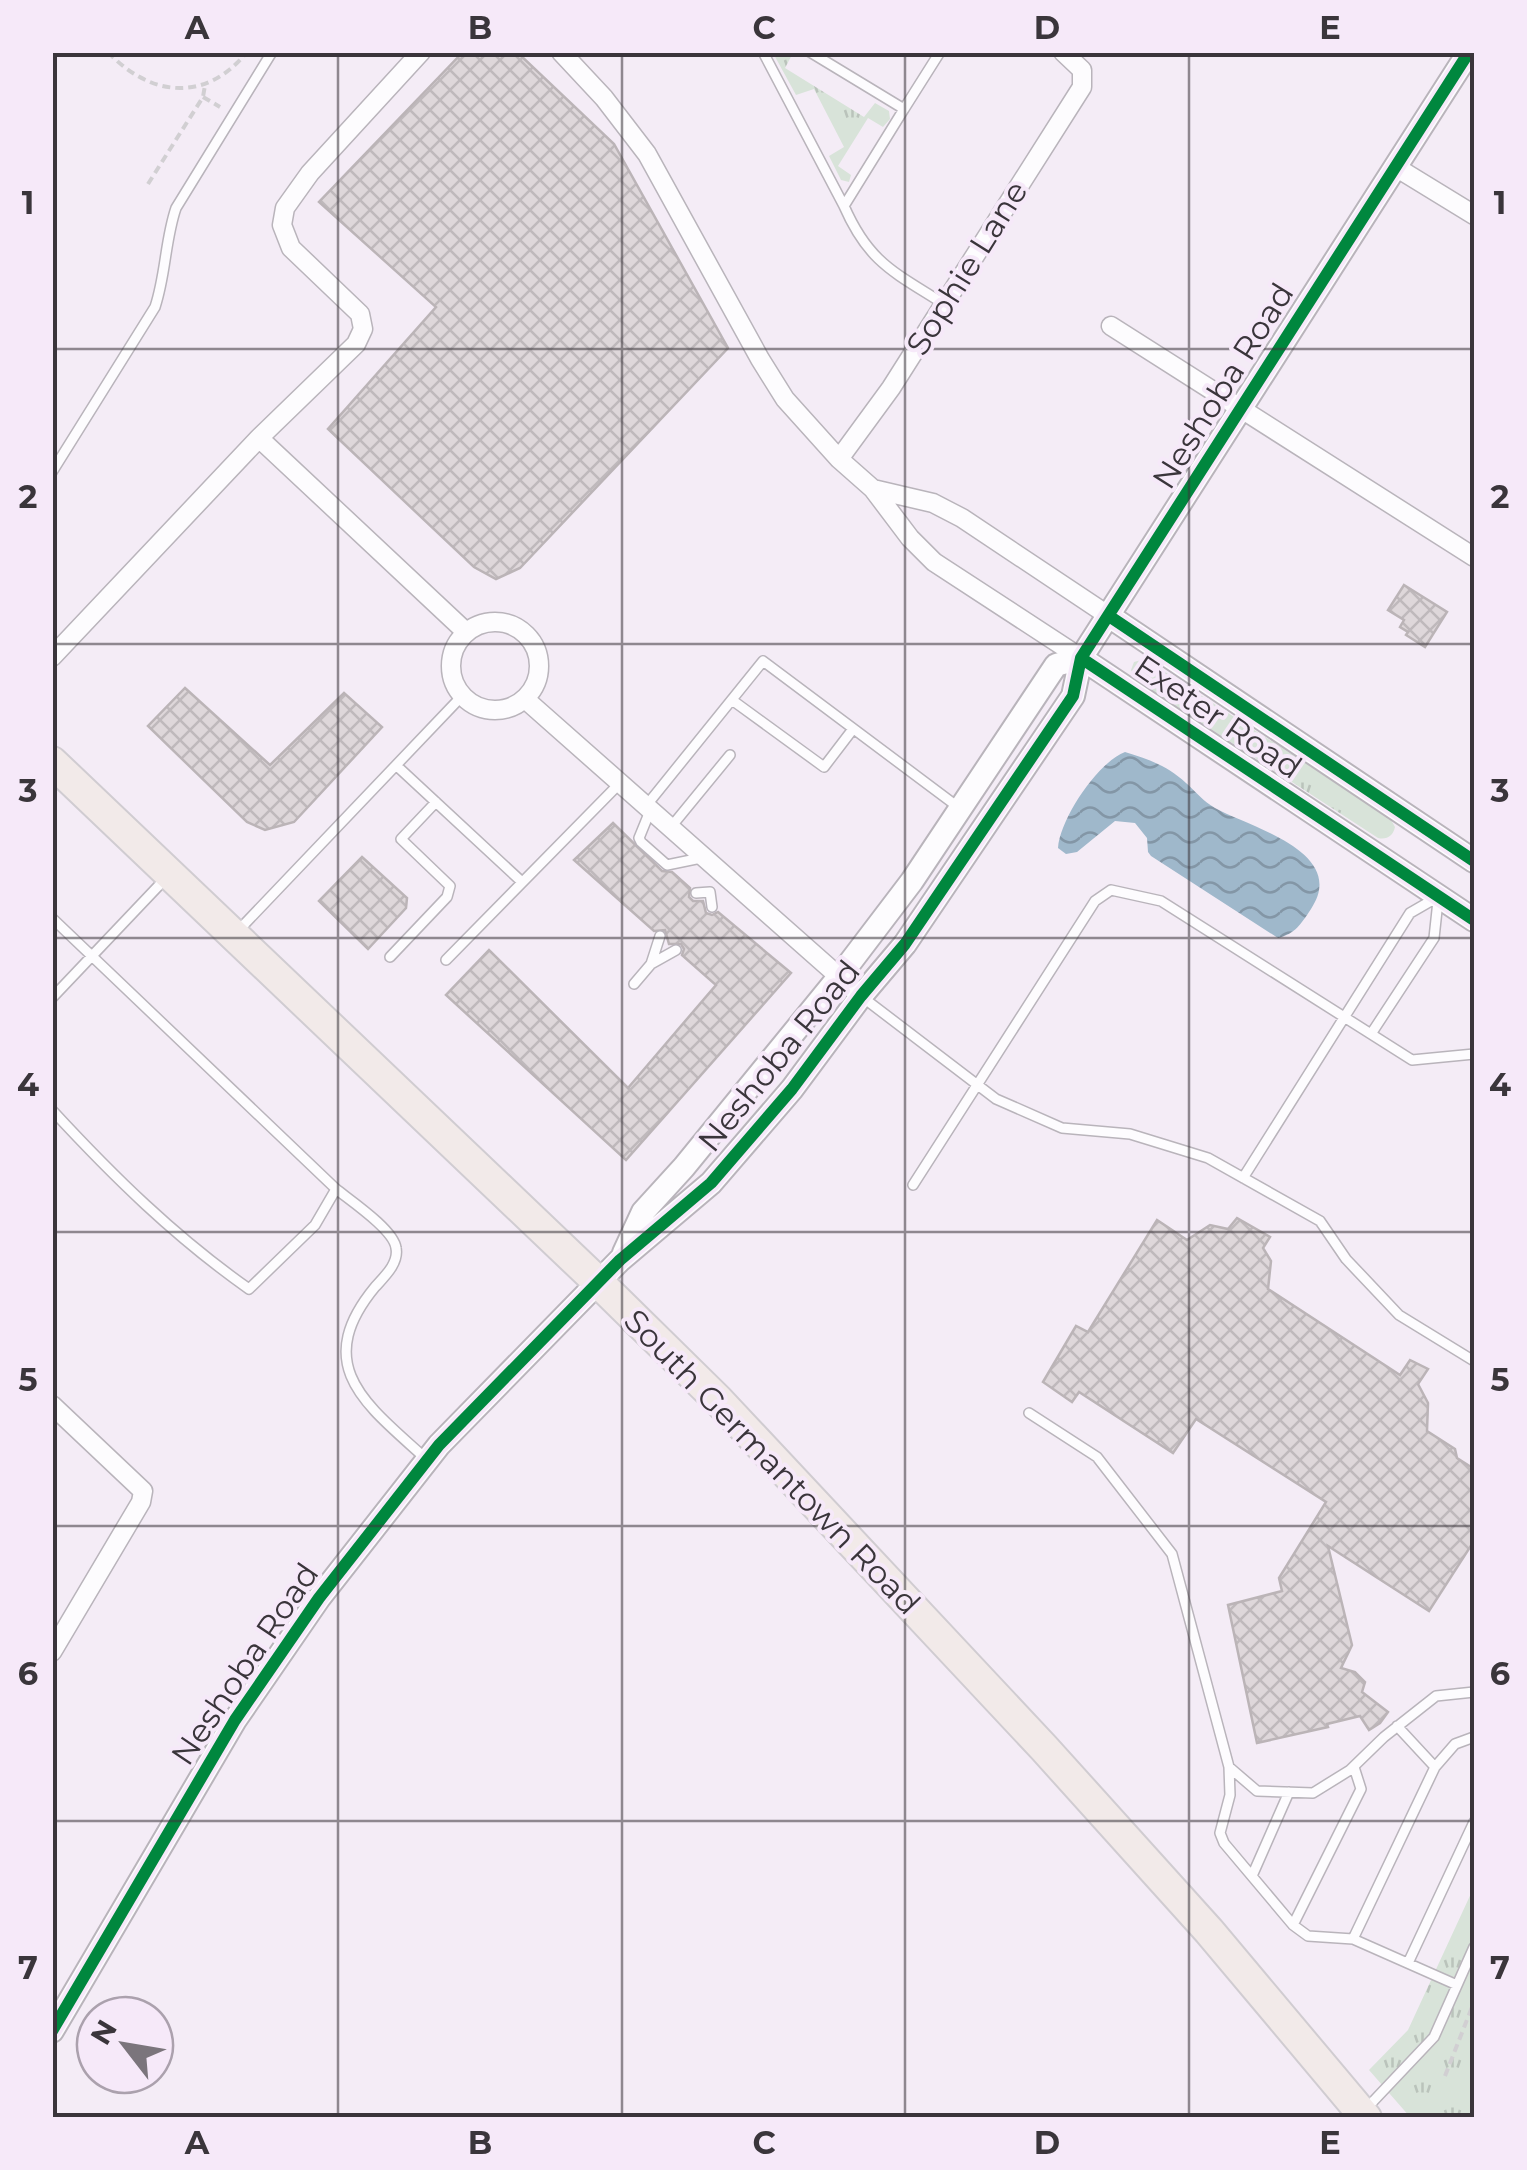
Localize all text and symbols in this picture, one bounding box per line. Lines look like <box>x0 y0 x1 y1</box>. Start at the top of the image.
text: A <box>184 8 210 47</box>
text: B <box>468 8 492 47</box>
text: C <box>752 8 776 47</box>
text: D <box>1034 8 1060 47</box>
text: E <box>1319 8 1341 47</box>
street label: Sophie Lane <box>898 173 1036 362</box>
text: 1 <box>22 183 34 222</box>
text: 1 <box>1494 183 1506 222</box>
street label: Neshoba Road <box>1144 276 1301 496</box>
text: 2 <box>19 477 37 516</box>
text: 2 <box>1491 477 1509 516</box>
street label: Exeter Road <box>1127 646 1309 787</box>
text: 3 <box>18 771 37 810</box>
text: 3 <box>1490 771 1509 810</box>
street label: Neshoba Road <box>689 952 868 1159</box>
text: 4 <box>17 1065 39 1104</box>
text: 4 <box>1489 1065 1511 1104</box>
street label: South Germantown Road <box>616 1301 928 1622</box>
text: 5 <box>18 1360 38 1399</box>
text: 5 <box>1490 1360 1510 1399</box>
street label: Neshoba Road <box>163 1555 327 1772</box>
text: 6 <box>18 1654 38 1693</box>
text: 6 <box>1490 1654 1510 1693</box>
text: 7 <box>18 1948 38 1987</box>
text: 7 <box>1490 1948 1510 1987</box>
north arrow <box>75 1995 175 2095</box>
text: N <box>83 2014 124 2051</box>
text: A <box>184 2123 210 2162</box>
text: B <box>468 2123 492 2162</box>
text: C <box>752 2123 776 2162</box>
text: D <box>1034 2123 1060 2162</box>
text: E <box>1319 2123 1341 2162</box>

